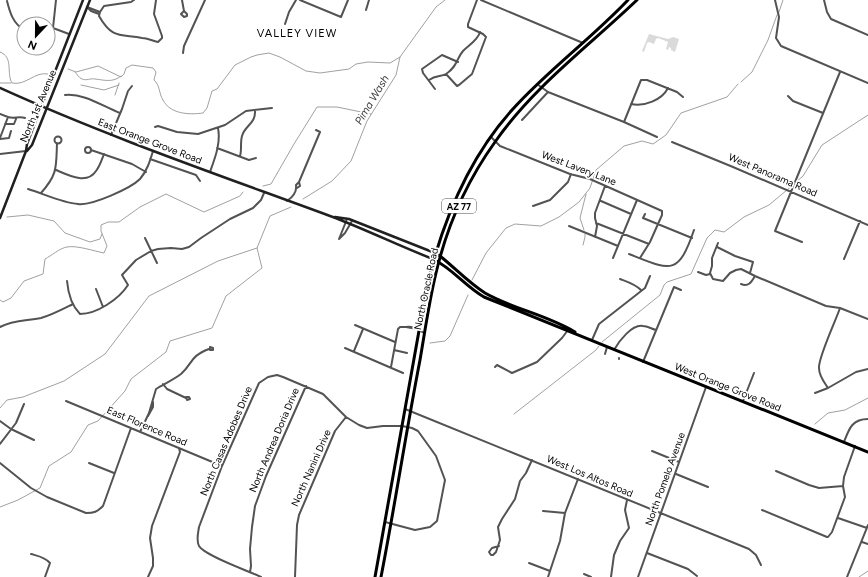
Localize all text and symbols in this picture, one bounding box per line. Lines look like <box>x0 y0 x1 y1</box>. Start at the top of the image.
north arrow <box>16 16 56 56</box>
district label: VALLEY VIEW <box>257 27 337 40</box>
text: N <box>26 37 39 52</box>
street label: North 1st Avenue <box>17 67 59 144</box>
water label: Pima Wash <box>352 73 392 127</box>
street label: East Orange Grove Road <box>96 115 204 167</box>
street label: West Lavery Lane <box>540 148 619 188</box>
street label: West Panorama Road <box>727 150 820 200</box>
road number: AZ 77 <box>442 199 476 213</box>
street label: North Oracle Road <box>411 247 441 331</box>
street label: West Orange Grove Road <box>673 360 783 414</box>
street label: North Casas Adobes Drive <box>197 384 255 498</box>
street label: North Andrea Doria Drive <box>246 385 302 494</box>
street label: East Florence Road <box>105 403 189 449</box>
street label: North Nanini Drive <box>288 427 334 509</box>
street label: North Pomelo Avenue <box>642 430 688 528</box>
street label: West Los Altos Road <box>545 452 635 500</box>

